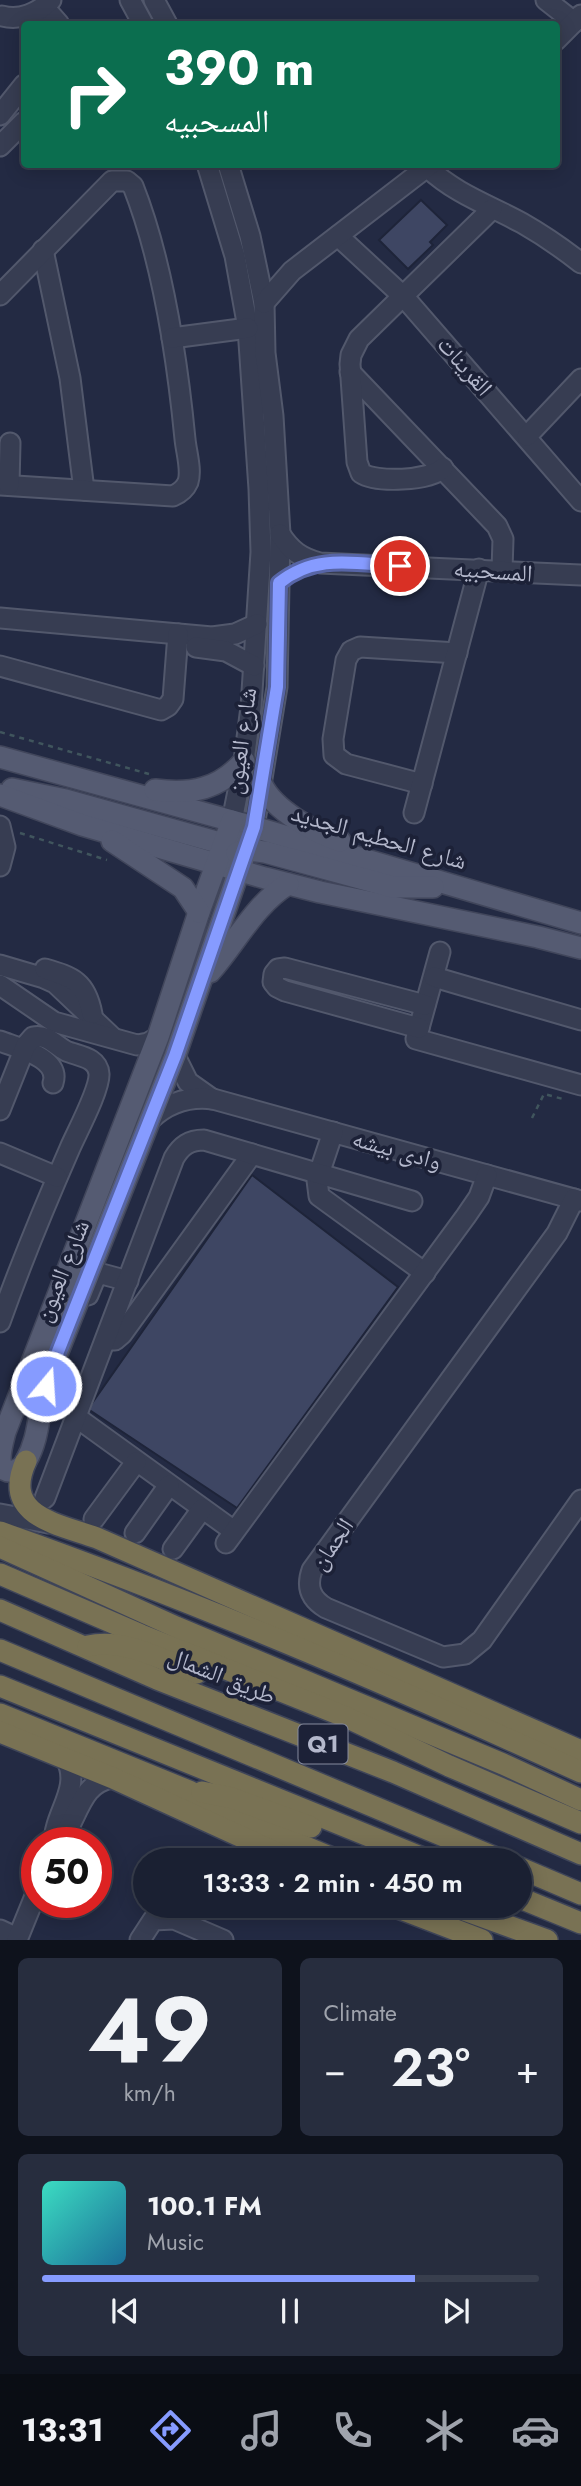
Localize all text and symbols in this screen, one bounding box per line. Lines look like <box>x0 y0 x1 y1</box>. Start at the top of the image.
text: 390 m <box>164 33 315 103</box>
icon: right <box>49 49 140 140</box>
text: المسحبيه <box>164 98 269 144</box>
street label: القرينات <box>429 328 501 403</box>
pin <box>370 536 430 596</box>
icon: arrive <box>381 547 419 585</box>
street label: المسحبيه <box>452 550 534 591</box>
street label: شارع العيون <box>216 685 265 797</box>
street label: شارع الحطيم الجديد <box>287 795 471 878</box>
street label: وادى بيشه <box>349 1120 446 1179</box>
street label: شارع العيون <box>25 1214 98 1327</box>
position arrow <box>9 1349 83 1423</box>
street label: الجمان <box>301 1510 362 1577</box>
street label: طريق الشمال <box>163 1638 281 1713</box>
road number: Q1 <box>298 1724 348 1764</box>
speed limit sign: 50 <box>21 1827 112 1918</box>
text: 13:33 · 2 min · 450 m <box>202 1864 463 1902</box>
text: 49 <box>88 1965 212 2096</box>
text: Climate <box>324 1996 397 2030</box>
text: 23° <box>391 2030 470 2106</box>
text: − <box>324 2042 346 2097</box>
text: + <box>516 2042 539 2097</box>
text: km/h <box>124 2076 176 2110</box>
text: 100.1 FM <box>147 2187 262 2225</box>
text: Music <box>147 2225 204 2259</box>
icon: previous <box>106 2292 144 2330</box>
icon: pause <box>271 2292 309 2330</box>
icon: next <box>437 2292 475 2330</box>
icon: directions <box>146 2406 195 2455</box>
icon: music <box>237 2406 286 2455</box>
icon: phone <box>328 2406 377 2455</box>
icon: climate <box>420 2406 469 2455</box>
icon: car <box>511 2406 560 2455</box>
text: 13:31 <box>21 2407 104 2453</box>

